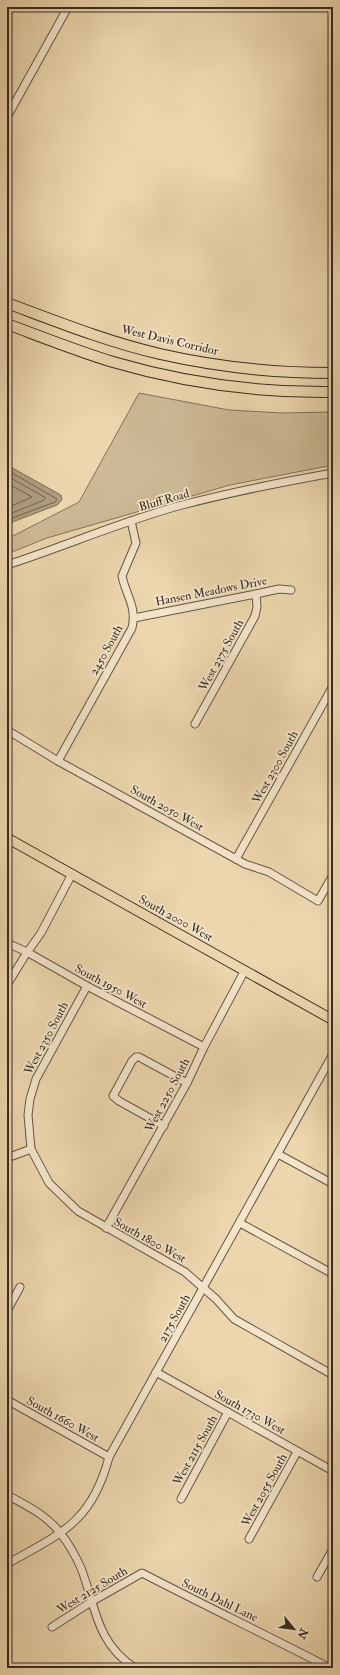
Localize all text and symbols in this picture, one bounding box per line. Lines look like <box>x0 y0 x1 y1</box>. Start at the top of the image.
street label: West Davis Corridor <box>119 322 220 359</box>
street label: Bluff Road <box>137 486 191 515</box>
street label: Hansen Meadows Drive <box>154 573 268 610</box>
street label: West 2375 South <box>195 616 248 695</box>
street label: 2450 South <box>86 622 127 678</box>
street label: West 2300 South <box>249 728 302 807</box>
street label: South 2050 West <box>127 782 206 835</box>
street label: South 2000 West <box>136 892 216 945</box>
street label: South 1950 West <box>72 961 150 1012</box>
street label: West 2350 South <box>21 999 72 1078</box>
street label: West 2250 South <box>141 1055 194 1136</box>
street label: South 1800 West <box>111 1214 189 1266</box>
street label: 2175 South <box>155 1291 194 1345</box>
street label: South 1730 West <box>212 1387 288 1438</box>
street label: South 1660 West <box>24 1393 102 1446</box>
street label: West 2115 South <box>170 1412 221 1489</box>
street label: West 2055 South <box>238 1451 291 1530</box>
street label: West 2125 South <box>53 1563 131 1618</box>
street label: South Dahl Lane <box>179 1576 260 1625</box>
north arrow <box>274 1609 314 1649</box>
text: N <box>294 1625 311 1642</box>

